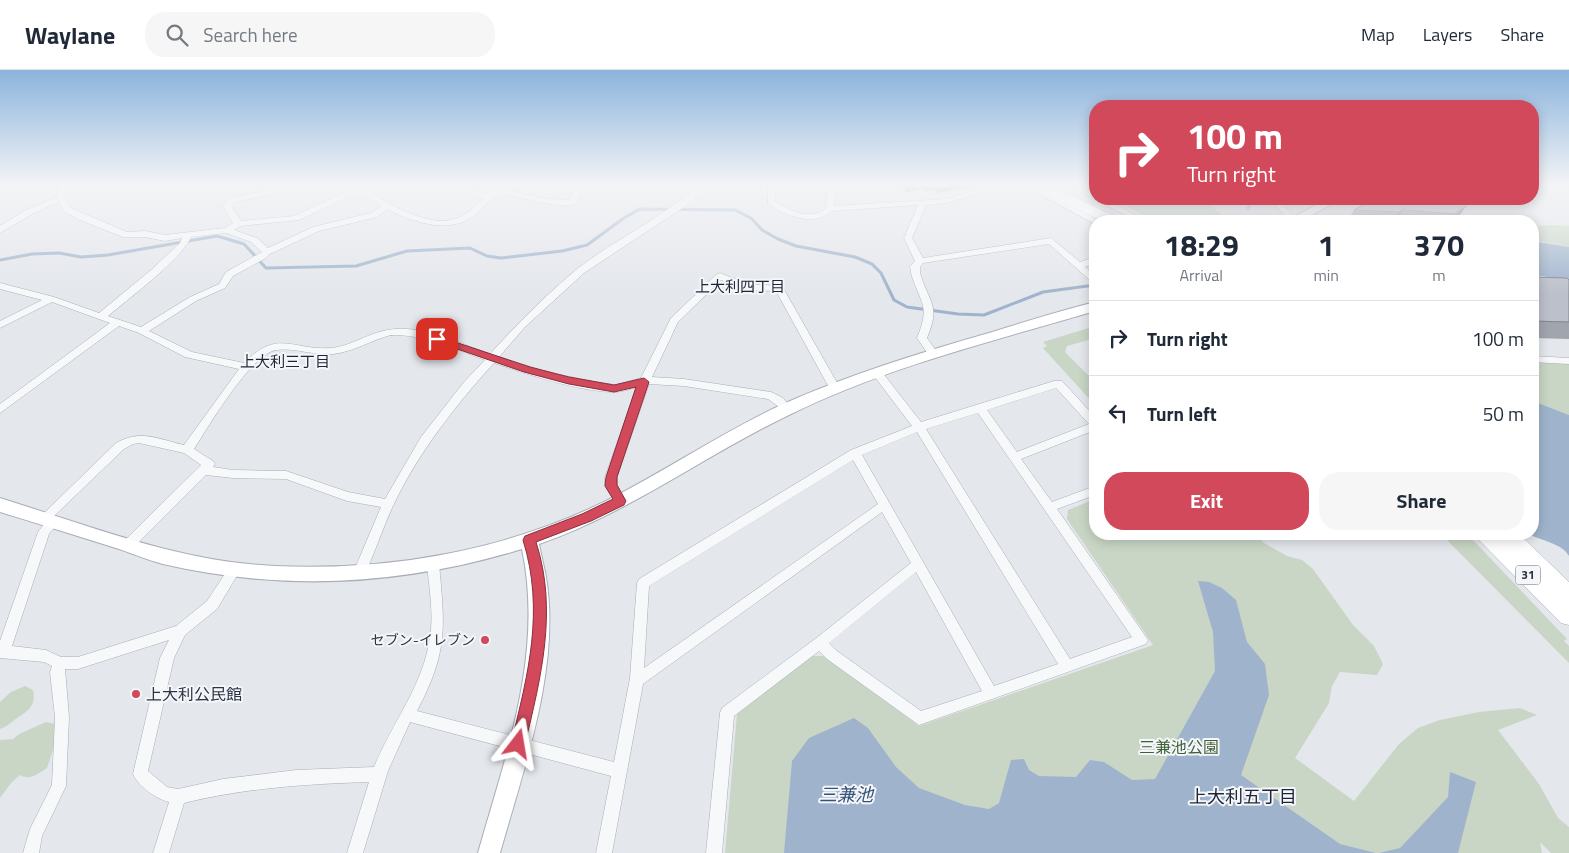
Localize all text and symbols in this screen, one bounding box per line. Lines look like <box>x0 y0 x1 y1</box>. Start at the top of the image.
search box <box>145 12 495 57</box>
text: Waylane <box>25 17 115 53</box>
text: Search here <box>203 20 298 49</box>
icon: search <box>163 21 191 49</box>
text: Map <box>1361 21 1395 48</box>
text: Layers <box>1423 21 1472 48</box>
text: Share <box>1500 21 1544 48</box>
text: 100 m <box>1187 109 1283 163</box>
icon: right <box>1104 120 1169 185</box>
text: Turn right <box>1187 157 1276 191</box>
text: 18:29 <box>1164 222 1239 268</box>
text: 1 <box>1318 222 1335 268</box>
text: 370 <box>1414 222 1464 268</box>
text: Arrival <box>1180 263 1223 287</box>
text: min <box>1313 263 1339 287</box>
text: m <box>1432 263 1446 287</box>
district label: 上大利四丁目 <box>695 275 785 298</box>
pin <box>416 318 458 360</box>
icon: right <box>1104 324 1132 352</box>
text: Turn right <box>1147 324 1228 353</box>
text: 100 m <box>1472 324 1524 353</box>
icon: arrive <box>423 325 451 353</box>
district label: 上大利三丁目 <box>240 350 330 373</box>
icon: left <box>1104 399 1132 427</box>
text: Turn left <box>1147 399 1217 428</box>
text: 50 m <box>1483 399 1524 428</box>
button: Exit <box>1104 472 1309 530</box>
button: Share <box>1319 472 1524 530</box>
road number: 31 <box>1516 566 1540 584</box>
place label: セブン-イレブン <box>371 629 475 650</box>
marker: セブン-イレブン <box>479 634 491 646</box>
place label: 上大利公民館 <box>146 682 242 706</box>
marker: 上大利公民館 <box>130 688 142 700</box>
position arrow <box>491 717 543 769</box>
park label: 三兼池公園 <box>1139 735 1219 759</box>
water label: 三兼池 <box>819 781 875 808</box>
district label: 上大利五丁目 <box>1189 783 1297 810</box>

